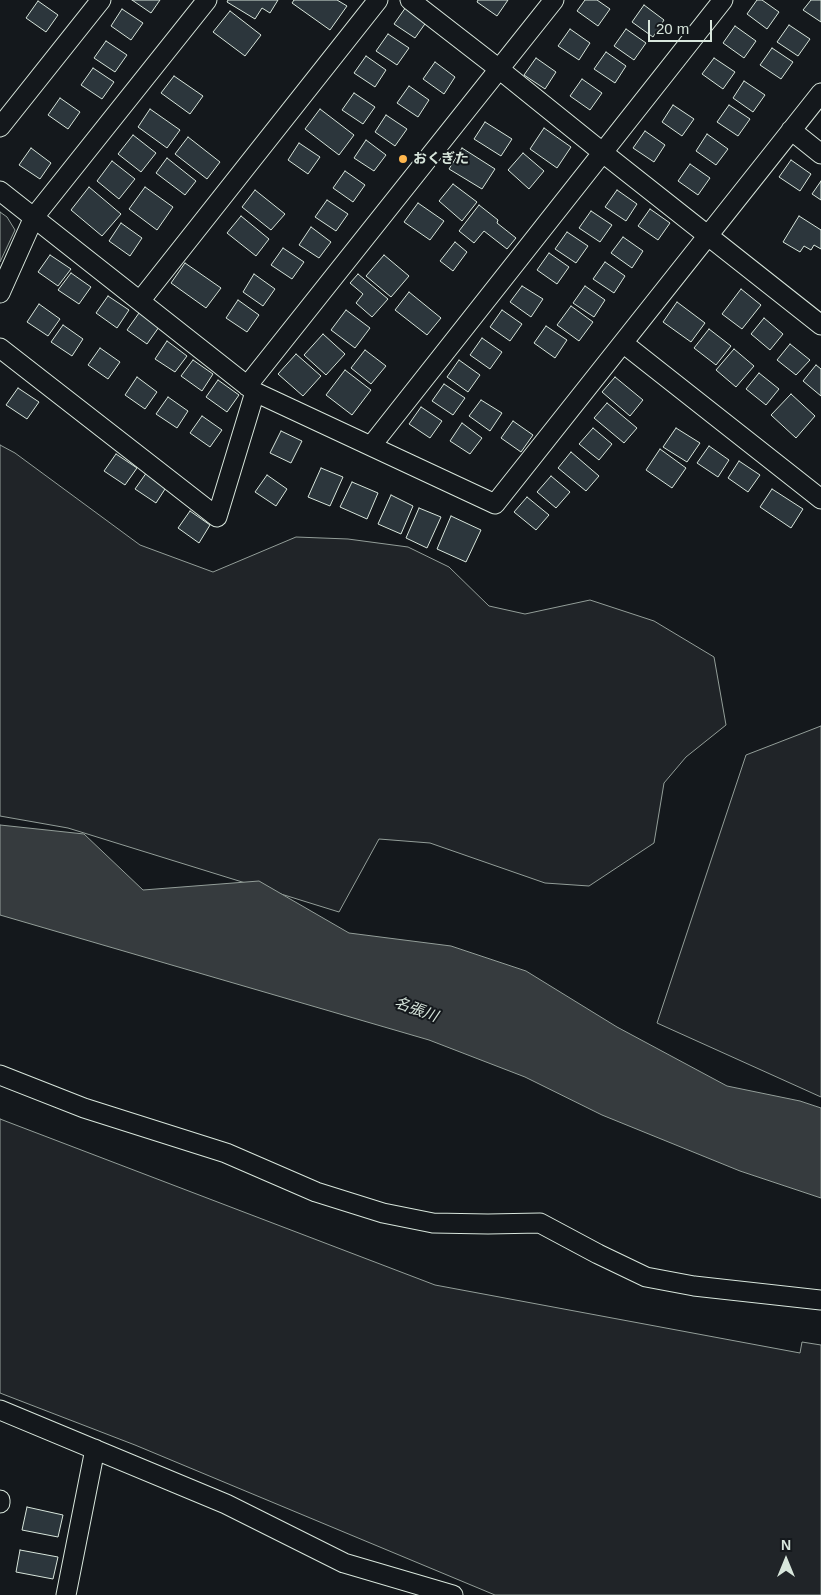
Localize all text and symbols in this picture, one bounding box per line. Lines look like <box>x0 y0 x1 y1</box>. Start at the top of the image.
scale bar <box>651 10 715 42</box>
text: 20 m <box>656 20 689 37</box>
place label: おくぎた <box>413 151 469 167</box>
marker: おくぎた <box>397 153 409 165</box>
water label: 名張川 <box>392 994 440 1026</box>
north arrow <box>761 1535 811 1585</box>
text: N <box>781 1537 791 1553</box>

